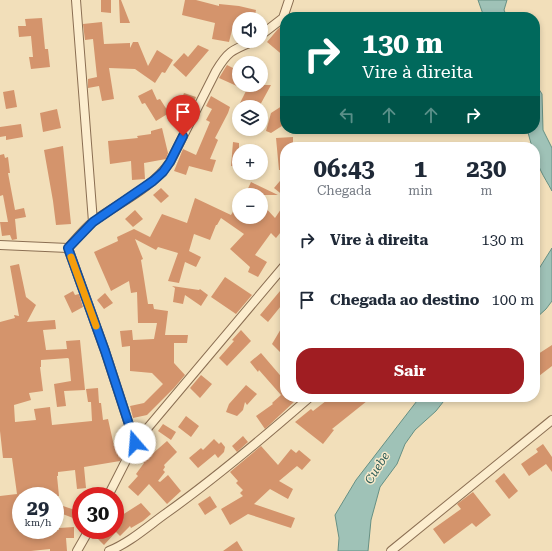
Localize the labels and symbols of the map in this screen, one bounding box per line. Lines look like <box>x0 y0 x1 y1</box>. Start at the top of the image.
pin <box>166 95 200 136</box>
position arrow <box>114 422 156 464</box>
water label: Cuebe <box>362 449 392 487</box>
speed limit sign: 30 <box>72 487 124 539</box>

